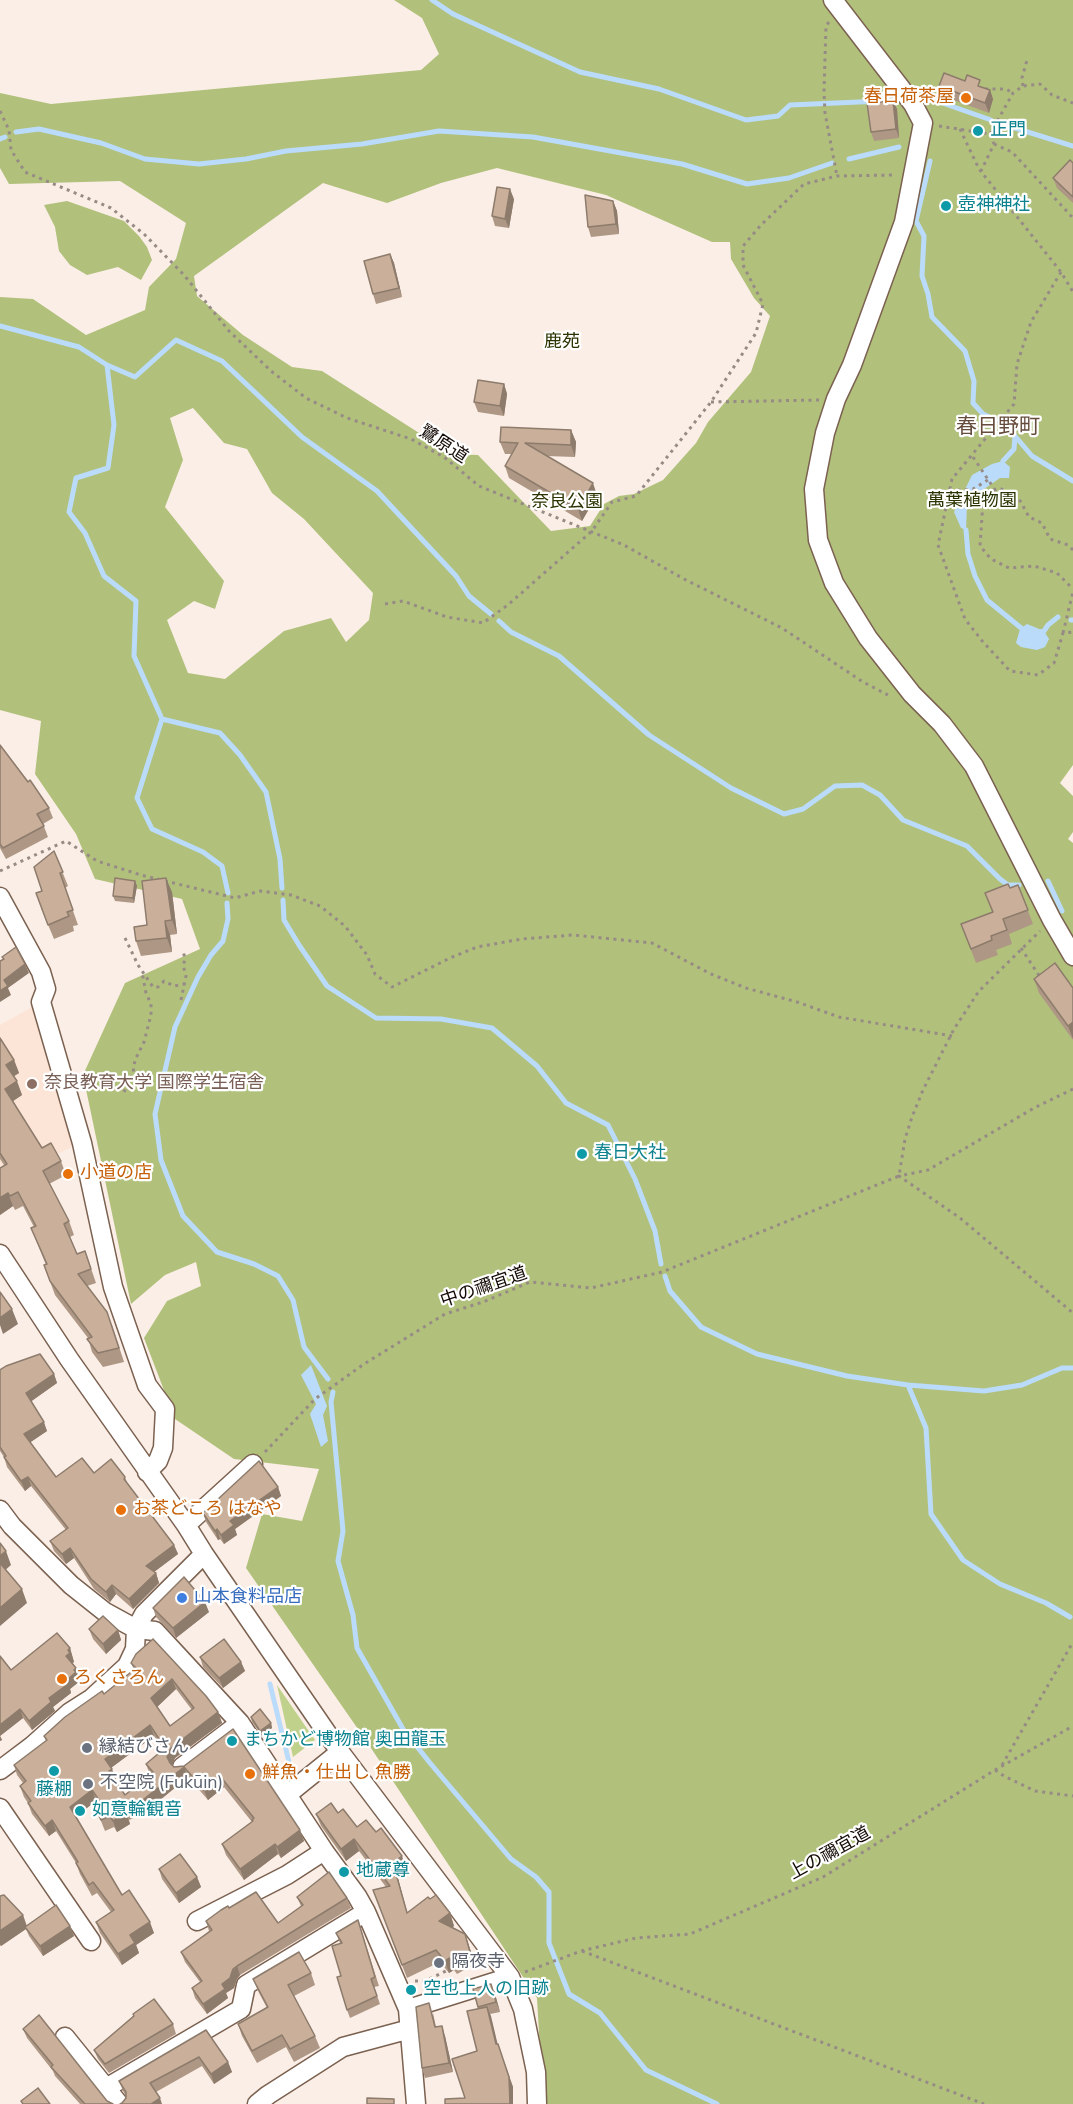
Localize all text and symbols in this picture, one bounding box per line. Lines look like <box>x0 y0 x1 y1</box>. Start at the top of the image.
place label: 春日荷茶屋 <box>864 87 954 109</box>
marker: 春日荷茶屋 <box>959 91 973 105</box>
place label: 正門 <box>990 120 1026 142</box>
marker: 正門 <box>971 124 985 138</box>
place label: 壺神神社 <box>958 195 1030 217</box>
marker: 壺神神社 <box>939 199 953 213</box>
park label: 鹿苑 <box>544 332 580 354</box>
district label: 春日野町 <box>956 415 1040 441</box>
street label: 鷺原道 <box>414 421 472 469</box>
park label: 萬葉植物園 <box>927 491 1017 513</box>
park label: 奈良公園 <box>531 492 603 514</box>
place label: 奈良教育大学 国際学生宿舎 <box>44 1073 265 1095</box>
marker: 奈良教育大学 国際学生宿舎 <box>25 1077 39 1091</box>
place label: 春日大社 <box>594 1143 666 1165</box>
marker: 春日大社 <box>575 1147 589 1161</box>
place label: 小道の店 <box>80 1163 152 1185</box>
marker: 小道の店 <box>61 1167 75 1181</box>
street label: 中の禰宜道 <box>438 1263 530 1313</box>
place label: お茶どころ はなや <box>133 1499 282 1521</box>
marker: お茶どころ はなや <box>114 1503 128 1517</box>
place label: 山本食料品店 <box>194 1587 302 1609</box>
marker: 山本食料品店 <box>175 1591 189 1605</box>
place label: ろくさろん <box>74 1668 164 1690</box>
marker: ろくさろん <box>55 1672 69 1686</box>
place label: まちかど博物館 奥田龍玉 <box>244 1730 447 1752</box>
marker: まちかど博物館 奥田龍玉 <box>225 1734 239 1748</box>
place label: 縁結びさん <box>99 1737 189 1759</box>
marker: 縁結びさん <box>80 1741 94 1755</box>
place label: 鮮魚・仕出し 魚勝 <box>262 1763 411 1785</box>
marker: 藤棚 <box>47 1764 61 1778</box>
marker: 鮮魚・仕出し 魚勝 <box>243 1767 257 1781</box>
place label: 不空院 (Fukūin) <box>100 1773 223 1795</box>
marker: 不空院 (Fukūin) <box>81 1777 95 1791</box>
place label: 藤棚 <box>36 1780 72 1802</box>
place label: 如意輪観音 <box>92 1800 182 1822</box>
marker: 如意輪観音 <box>73 1804 87 1818</box>
street label: 上の禰宜道 <box>785 1823 875 1885</box>
place label: 地蔵尊 <box>356 1861 410 1883</box>
marker: 地蔵尊 <box>337 1865 351 1879</box>
place label: 隔夜寺 <box>451 1952 505 1974</box>
marker: 隔夜寺 <box>432 1956 446 1970</box>
place label: 空也上人の旧跡 <box>423 1979 549 2001</box>
marker: 空也上人の旧跡 <box>404 1983 418 1997</box>

